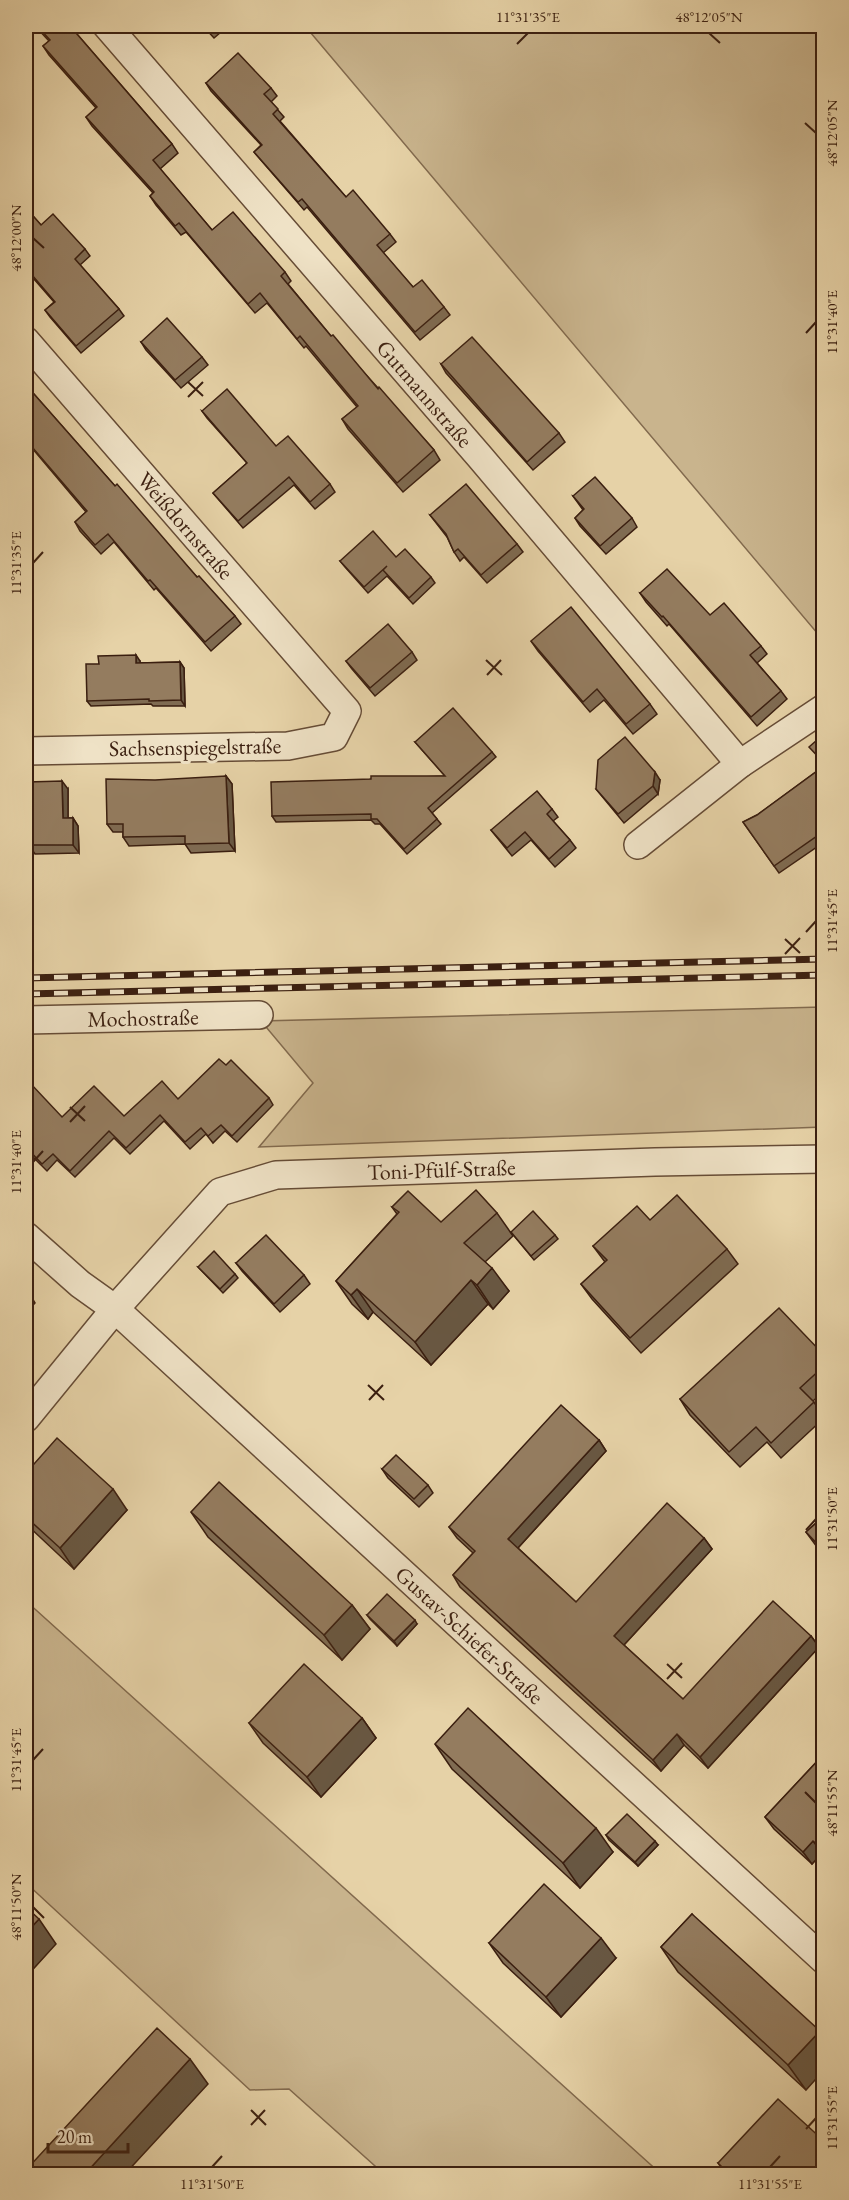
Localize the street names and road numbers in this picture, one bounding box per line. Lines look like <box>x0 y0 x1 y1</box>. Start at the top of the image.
street label: Gutmannstraße <box>370 333 480 454</box>
street label: Weißdornstraße <box>131 465 241 586</box>
street label: Sachsenspiegelstraße <box>109 731 282 763</box>
street label: Mochostraße <box>87 1002 199 1033</box>
street label: Toni-Pfülf-Straße <box>367 1152 517 1186</box>
street label: Gustav-Schiefer-Straße <box>389 1559 551 1711</box>

